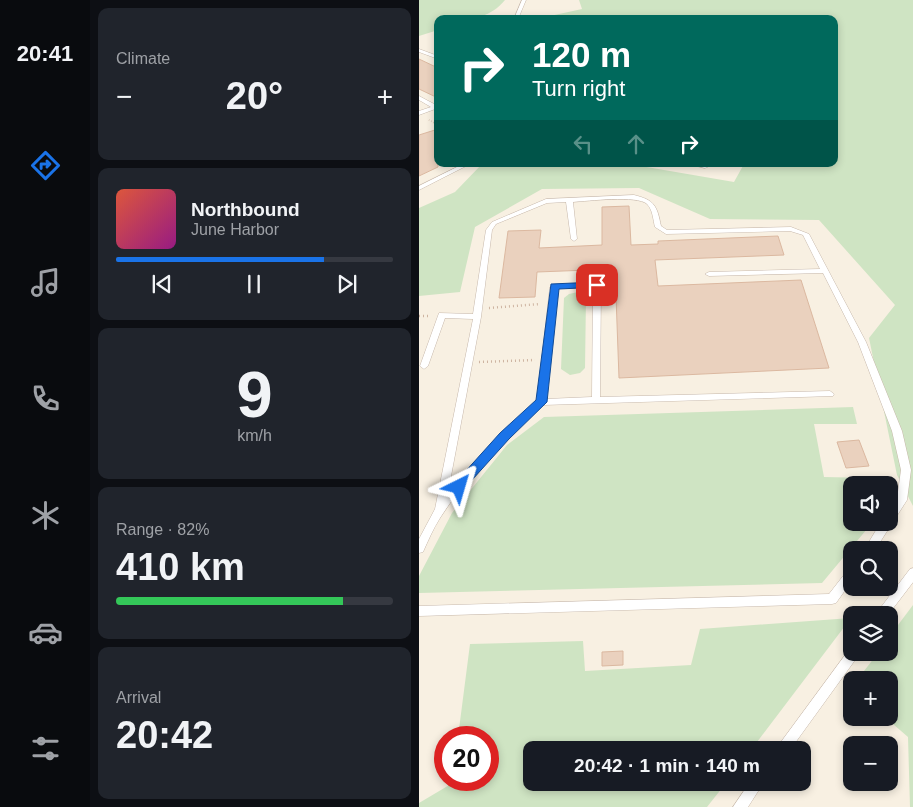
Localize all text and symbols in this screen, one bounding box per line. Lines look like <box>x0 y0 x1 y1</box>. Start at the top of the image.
icon: right <box>449 35 514 100</box>
text: 120 m <box>532 35 631 74</box>
text: 20:41 <box>17 41 73 66</box>
text: Climate <box>116 50 170 67</box>
text: 20° <box>226 75 283 117</box>
text: Turn right <box>532 76 625 101</box>
text: − <box>116 81 132 112</box>
text: + <box>377 81 393 112</box>
icon: left <box>569 130 597 158</box>
icon: ahead <box>622 130 650 158</box>
icon: right <box>675 130 703 158</box>
icon: directions <box>28 148 63 183</box>
text: Northbound <box>191 199 300 220</box>
text: June Harbor <box>191 221 279 238</box>
pin <box>576 264 618 306</box>
icon: music <box>28 265 63 300</box>
icon: previous <box>148 270 176 298</box>
icon: pause <box>240 270 268 298</box>
icon: next <box>333 270 361 298</box>
icon: arrive <box>583 271 611 299</box>
text: 9 <box>236 358 273 431</box>
icon: phone <box>28 381 63 416</box>
text: km/h <box>237 427 272 444</box>
position arrow <box>432 460 484 512</box>
map controls <box>843 476 898 791</box>
button: sound <box>843 476 898 531</box>
icon: climate <box>28 498 63 533</box>
text: Range · 82% <box>116 521 209 538</box>
button: search <box>843 541 898 596</box>
text: 410 km <box>116 546 245 588</box>
button: layers <box>843 606 898 661</box>
icon: car <box>28 615 63 650</box>
button: + <box>843 671 898 726</box>
text: Arrival <box>116 689 161 706</box>
text: 20:42 <box>116 714 213 756</box>
speed limit sign: 20 <box>434 726 499 791</box>
icon: filters <box>28 731 63 766</box>
button: − <box>843 736 898 791</box>
text: 20:42 · 1 min · 140 m <box>574 755 760 776</box>

